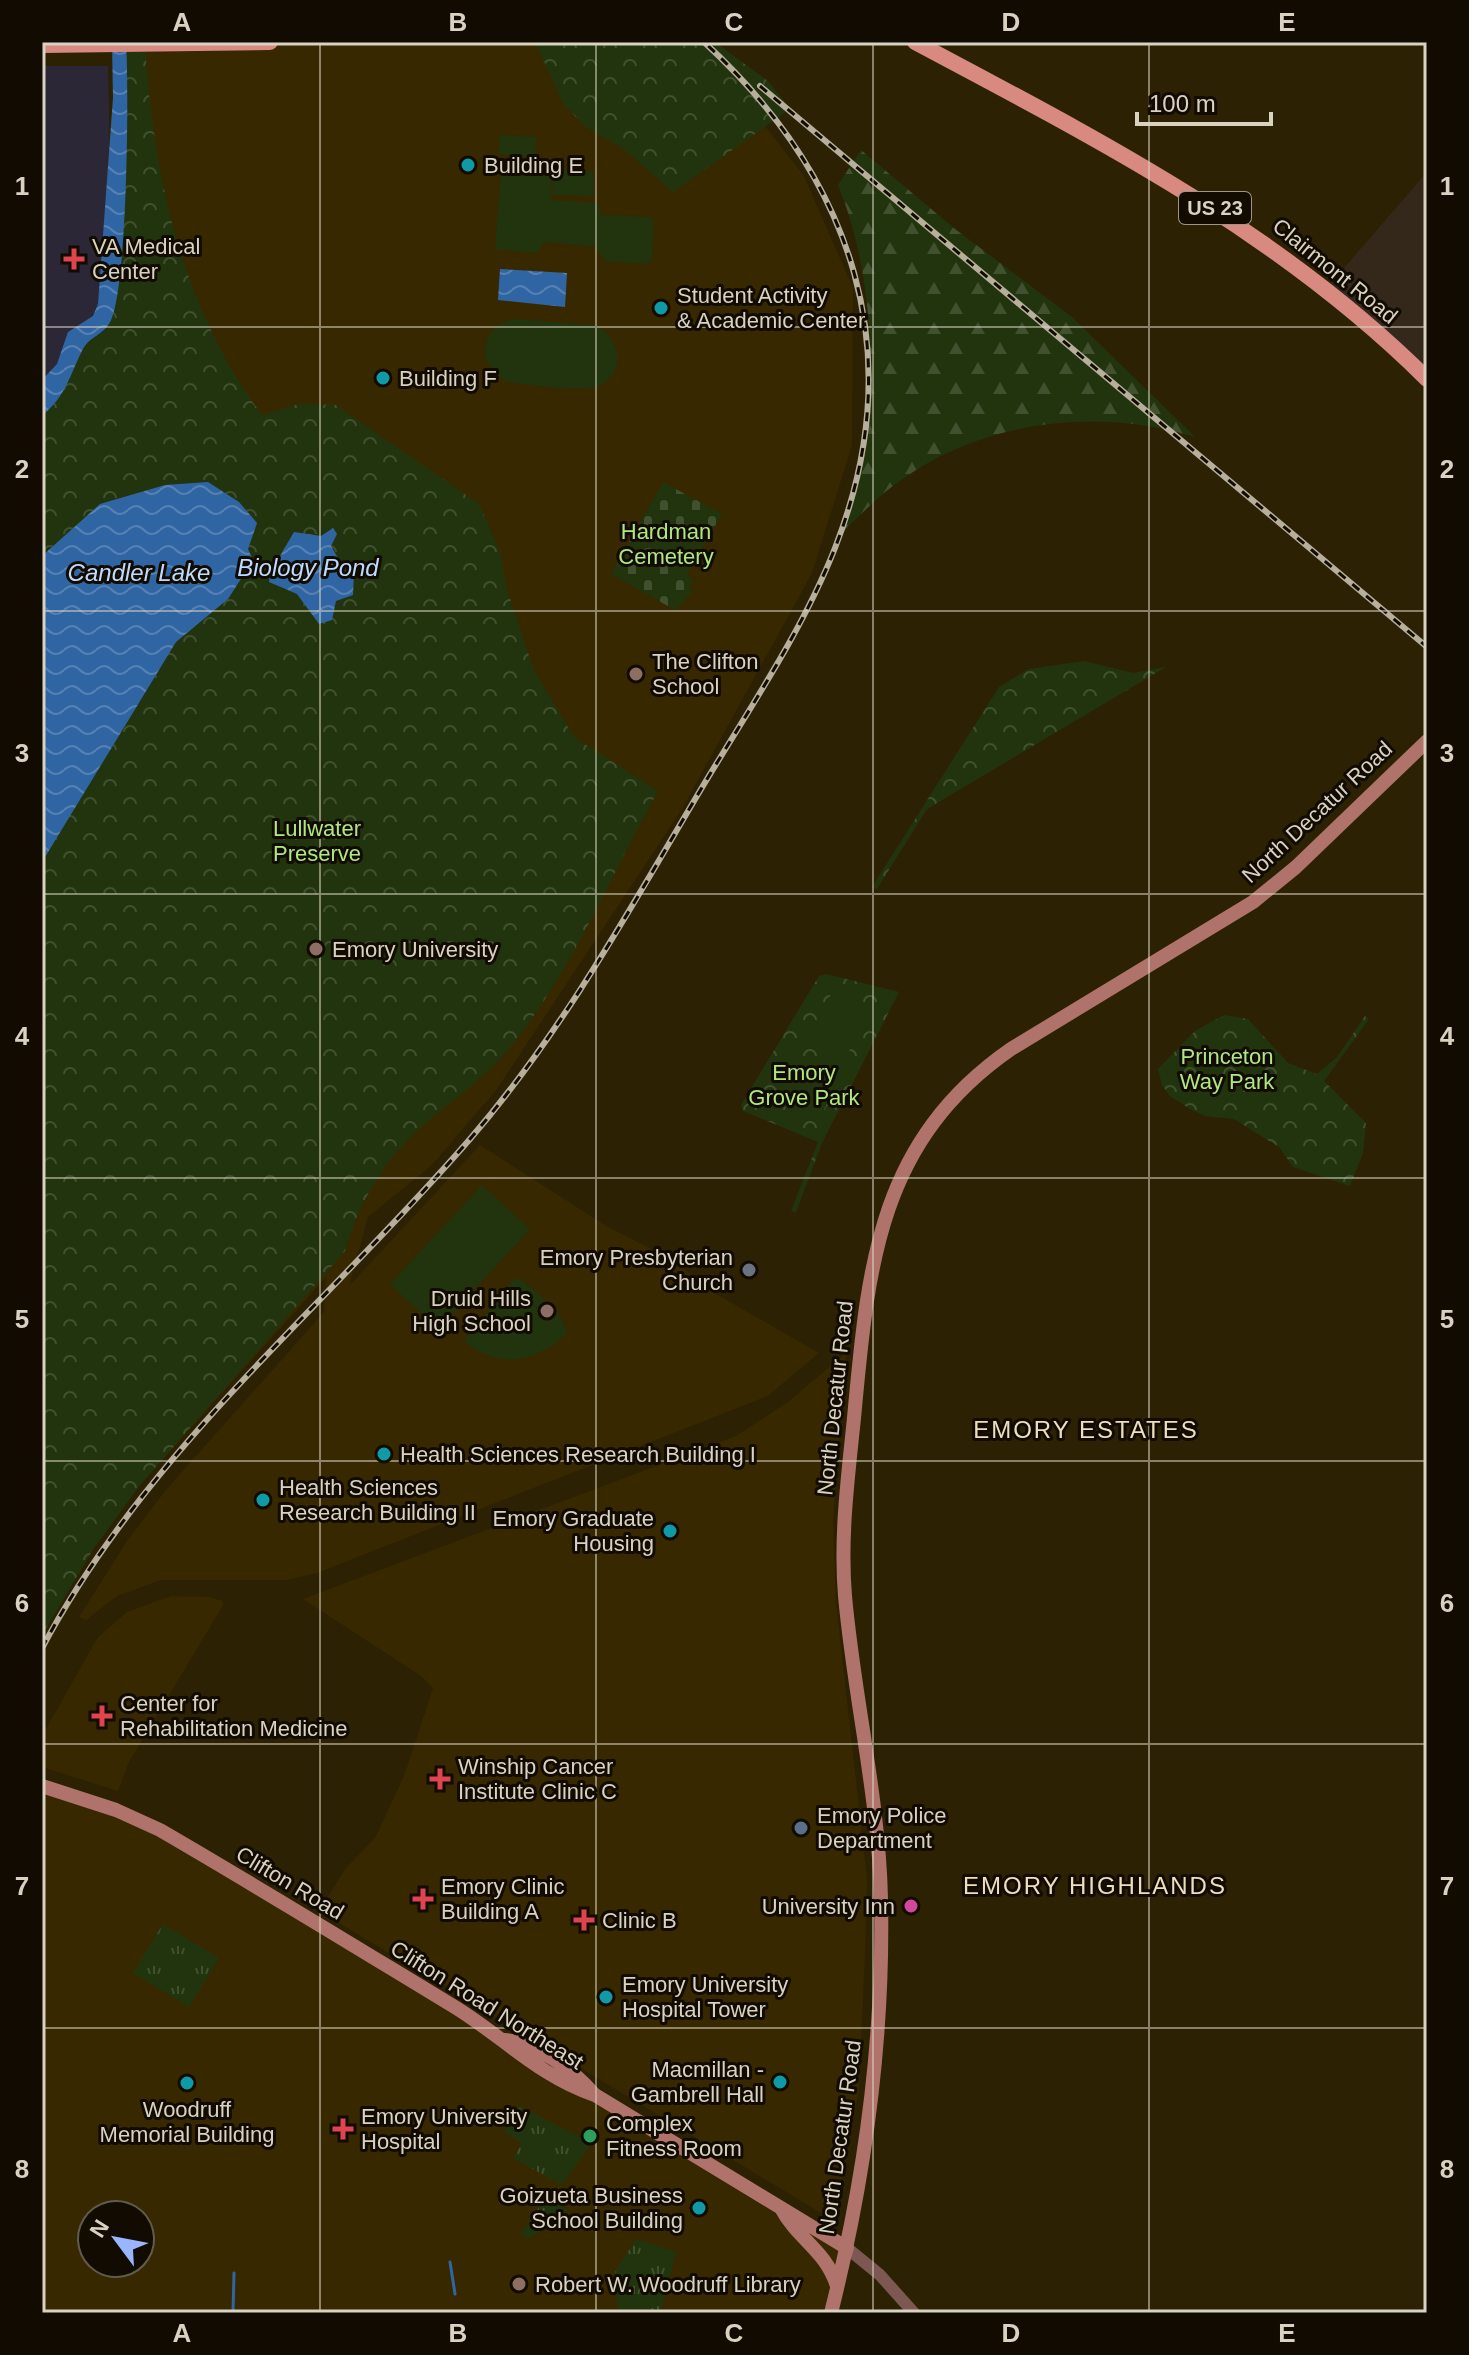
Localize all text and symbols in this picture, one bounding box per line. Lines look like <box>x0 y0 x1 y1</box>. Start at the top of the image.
text: A <box>173 7 192 37</box>
text: B <box>449 7 467 37</box>
text: C <box>725 7 744 37</box>
text: D <box>1002 7 1020 37</box>
text: E <box>1278 7 1296 37</box>
scale bar <box>1137 76 1271 126</box>
text: 100 m <box>1149 90 1216 117</box>
place label: Building E <box>484 153 583 178</box>
marker: Building E <box>459 156 477 174</box>
text: 1 <box>15 171 29 201</box>
text: 1 <box>1440 171 1454 201</box>
road number: US 23 <box>1179 192 1251 224</box>
street label: Clairmont Road <box>1268 213 1402 329</box>
place label: VA Medical Center <box>92 234 200 284</box>
marker: VA Medical Center <box>63 248 85 270</box>
place label: Student Activity & Academic Center <box>677 283 865 333</box>
marker: Student Activity & Academic Center <box>652 299 670 317</box>
place label: Building F <box>399 366 497 391</box>
marker: Building F <box>374 369 392 387</box>
text: 2 <box>15 454 29 484</box>
text: 2 <box>1440 454 1454 484</box>
park label: Hardman Cemetery <box>618 519 714 569</box>
water label: Biology Pond <box>237 554 379 581</box>
water label: Candler Lake <box>68 559 210 586</box>
place label: The Clifton School <box>652 649 758 699</box>
marker: The Clifton School <box>627 665 645 683</box>
street label: North Decatur Road <box>1237 736 1397 888</box>
text: 3 <box>15 738 29 768</box>
text: 3 <box>1440 738 1454 768</box>
park label: Lullwater Preserve <box>273 816 361 866</box>
place label: Emory University <box>332 937 498 962</box>
marker: Emory University <box>307 940 325 958</box>
text: 4 <box>15 1021 30 1051</box>
text: 4 <box>1440 1021 1455 1051</box>
park label: Princeton Way Park <box>1180 1044 1275 1094</box>
park label: Emory Grove Park <box>748 1060 861 1110</box>
place label: Emory Presbyterian Church <box>540 1245 733 1295</box>
marker: Emory Presbyterian Church <box>740 1261 758 1279</box>
place label: Druid Hills High School <box>412 1286 531 1336</box>
street label: North Decatur Road <box>812 1299 858 1497</box>
marker: Druid Hills High School <box>538 1302 556 1320</box>
text: 5 <box>15 1304 29 1334</box>
text: 5 <box>1440 1304 1454 1334</box>
district label: EMORY ESTATES <box>973 1416 1199 1443</box>
place label: Health Sciences Research Building I <box>400 1442 756 1467</box>
marker: Health Sciences Research Building I <box>375 1445 393 1463</box>
place label: Health Sciences Research Building II <box>279 1475 476 1525</box>
marker: Health Sciences Research Building II <box>254 1491 272 1509</box>
place label: Emory Graduate Housing <box>493 1506 654 1556</box>
marker: Emory Graduate Housing <box>661 1522 679 1540</box>
text: 6 <box>15 1588 29 1618</box>
text: 6 <box>1440 1588 1454 1618</box>
place label: Center for Rehabilitation Medicine <box>120 1691 347 1741</box>
marker: Center for Rehabilitation Medicine <box>91 1705 113 1727</box>
place label: Winship Cancer Institute Clinic C <box>458 1754 617 1804</box>
marker: Winship Cancer Institute Clinic C <box>429 1768 451 1790</box>
place label: Emory Police Department <box>817 1803 947 1853</box>
marker: Emory Police Department <box>792 1819 810 1837</box>
street label: Clifton Road <box>232 1841 348 1925</box>
text: 7 <box>15 1871 29 1901</box>
text: 7 <box>1440 1871 1454 1901</box>
district label: EMORY HIGHLANDS <box>963 1872 1227 1899</box>
place label: Emory Clinic Building A <box>441 1874 564 1924</box>
marker: Emory Clinic Building A <box>412 1888 434 1910</box>
place label: University Inn <box>762 1894 895 1919</box>
marker: University Inn <box>902 1897 920 1915</box>
place label: Clinic B <box>602 1908 677 1933</box>
marker: Clinic B <box>573 1909 595 1931</box>
street label: Clifton Road Northeast <box>386 1935 588 2075</box>
place label: Emory University Hospital Tower <box>622 1972 788 2022</box>
marker: Emory University Hospital Tower <box>597 1988 615 2006</box>
street label: North Decatur Road <box>814 2038 866 2236</box>
place label: Macmillan - Gambrell Hall <box>631 2057 764 2107</box>
marker: Macmillan - Gambrell Hall <box>771 2073 789 2091</box>
marker: Woodruff Memorial Building <box>178 2074 196 2092</box>
place label: Woodruff Memorial Building <box>100 2097 274 2147</box>
place label: Emory University Hospital <box>361 2104 527 2154</box>
place label: Complex Fitness Room <box>606 2111 742 2161</box>
marker: Emory University Hospital <box>332 2118 354 2140</box>
marker: Complex Fitness Room <box>581 2127 599 2145</box>
text: 8 <box>15 2154 29 2184</box>
text: 8 <box>1440 2154 1454 2184</box>
place label: Goizueta Business School Building <box>500 2183 683 2233</box>
north arrow <box>76 2199 156 2279</box>
marker: Goizueta Business School Building <box>690 2199 708 2217</box>
text: N <box>85 2215 114 2242</box>
place label: Robert W. Woodruff Library <box>535 2272 801 2297</box>
marker: Robert W. Woodruff Library <box>510 2275 528 2293</box>
text: A <box>173 2318 192 2348</box>
text: B <box>449 2318 467 2348</box>
text: C <box>725 2318 744 2348</box>
text: D <box>1002 2318 1020 2348</box>
text: E <box>1278 2318 1296 2348</box>

